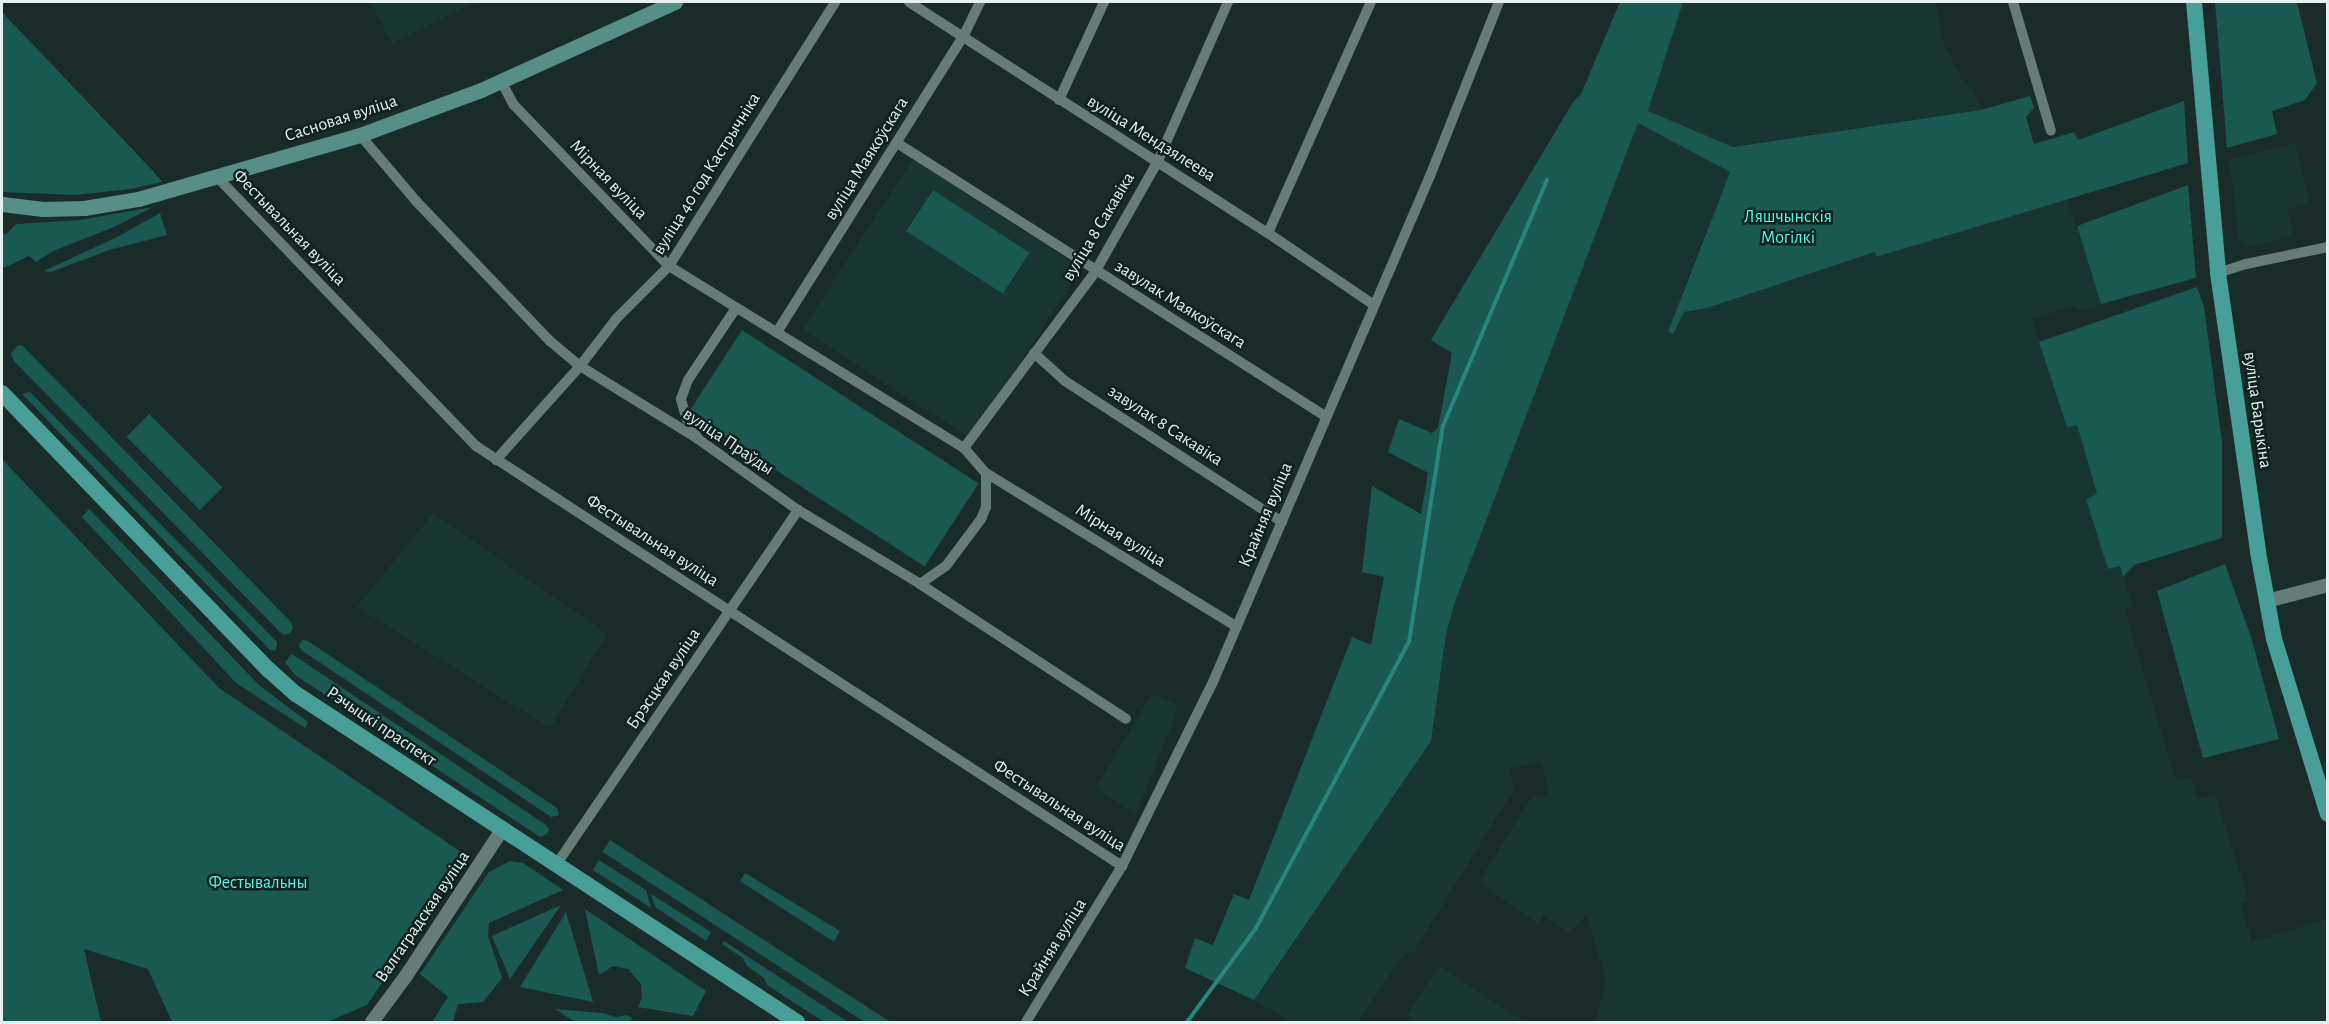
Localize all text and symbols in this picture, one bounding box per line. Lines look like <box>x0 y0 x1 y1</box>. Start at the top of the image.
street label: вуліца 40 год Кастрычніка <box>648 89 766 259</box>
street label: Сасновая вуліца <box>282 91 400 147</box>
street label: вуліца Мендзялеева <box>1083 91 1219 187</box>
street label: вуліца Маякоўскага <box>820 93 914 225</box>
street label: Мірная вуліца <box>564 135 652 225</box>
street label: Фестывальная вуліца <box>228 165 350 291</box>
street label: вуліца 8 Сакавіка <box>1058 169 1140 285</box>
park label: Ляшчынскія Могілкі <box>1744 207 1832 250</box>
street label: завулак Маякоўскага <box>1110 256 1250 354</box>
street label: вуліца Барыкіна <box>2238 350 2276 470</box>
street label: завулак 8 Сакавіка <box>1104 381 1226 471</box>
street label: вуліца Праўды <box>678 404 778 480</box>
street label: Крайняя вуліца <box>1234 459 1298 571</box>
street label: Фестывальная вуліца <box>582 490 722 592</box>
street label: Мірная вуліца <box>1071 500 1169 572</box>
street label: Брэсцкая вуліца <box>622 624 706 734</box>
street label: Рэчыцкі праспект <box>322 682 440 772</box>
street label: Фестывальная вуліца <box>989 755 1129 857</box>
street label: Валгаградская вуліца <box>371 847 475 987</box>
park label: Фестывальны <box>208 872 308 894</box>
street label: Крайняя вуліца <box>1014 895 1092 1001</box>

